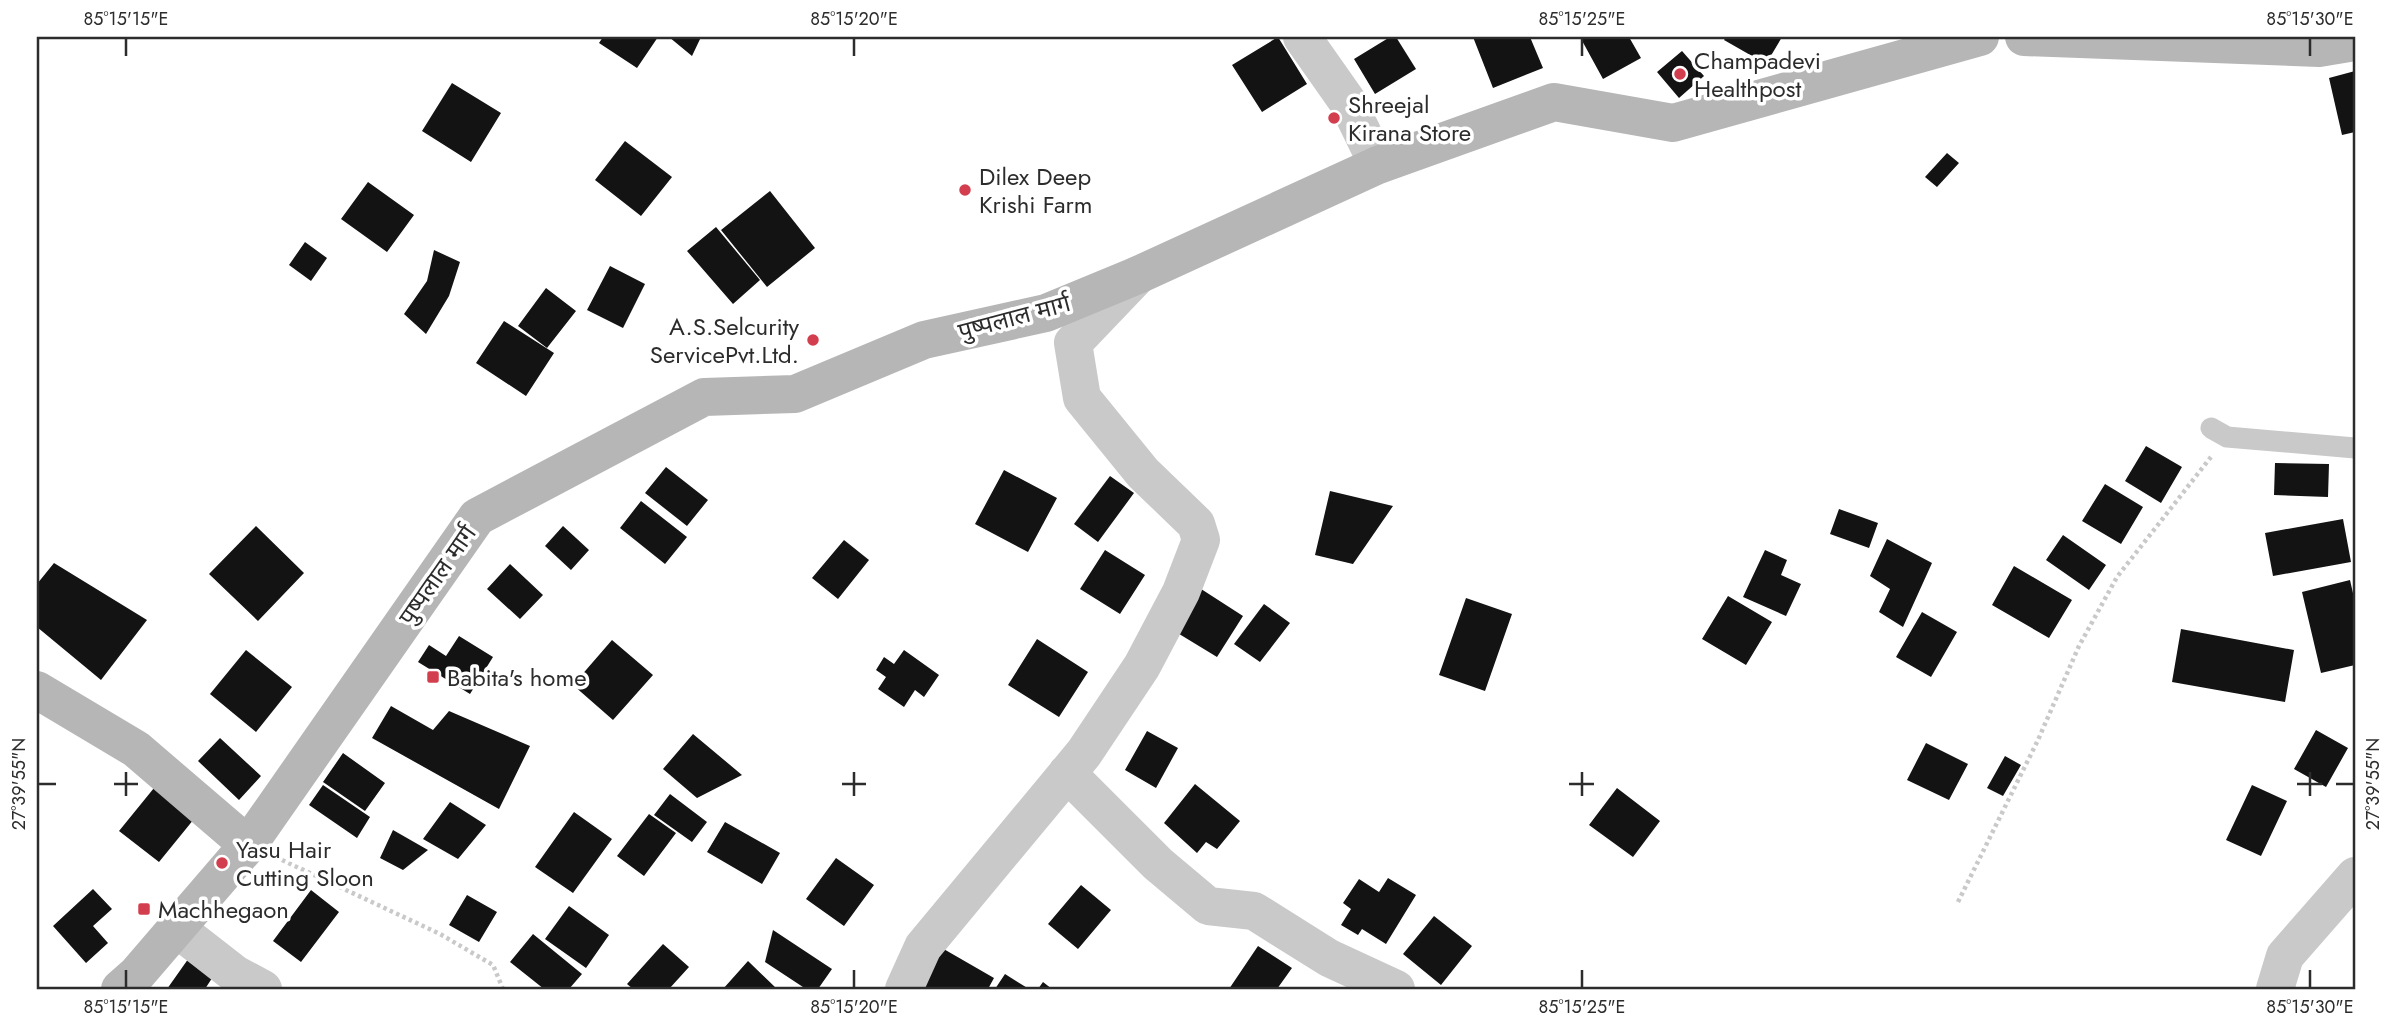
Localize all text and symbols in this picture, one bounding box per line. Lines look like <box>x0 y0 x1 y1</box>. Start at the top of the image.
text: 85°15'15"E <box>84 6 168 32</box>
text: 85°15'20"E <box>810 6 898 32</box>
text: 85°15'25"E <box>1538 6 1626 32</box>
text: 85°15'30"E <box>2266 6 2354 32</box>
place label: Champadevi Healthpost <box>1694 43 1821 106</box>
marker: Champadevi Healthpost <box>1672 66 1688 82</box>
place label: Shreejal Kirana Store <box>1348 87 1471 150</box>
marker: Shreejal Kirana Store <box>1326 110 1342 126</box>
place label: Dilex Deep Krishi Farm <box>979 159 1093 222</box>
marker: Dilex Deep Krishi Farm <box>957 182 973 198</box>
street label: पुष्पलाल मार्ग <box>954 285 1075 349</box>
place label: A.S.Selcurity ServicePvt.Ltd. <box>650 309 799 372</box>
marker: A.S.Selcurity ServicePvt.Ltd. <box>805 332 821 348</box>
street label: पुष्पलाल मार्ग <box>390 517 485 632</box>
place label: Babita's home <box>447 660 587 695</box>
marker: Babita's home <box>425 669 441 685</box>
text: 27°39'55"N <box>6 738 32 830</box>
text: 27°39'55"N <box>2360 738 2386 830</box>
place label: Yasu Hair Cutting Sloon <box>236 832 374 895</box>
marker: Yasu Hair Cutting Sloon <box>214 855 230 871</box>
place label: Machhegaon <box>158 892 289 927</box>
marker: Machhegaon <box>136 901 152 917</box>
text: 85°15'15"E <box>84 994 168 1020</box>
text: 85°15'20"E <box>810 994 898 1020</box>
text: 85°15'25"E <box>1538 994 1626 1020</box>
text: 85°15'30"E <box>2266 994 2354 1020</box>

